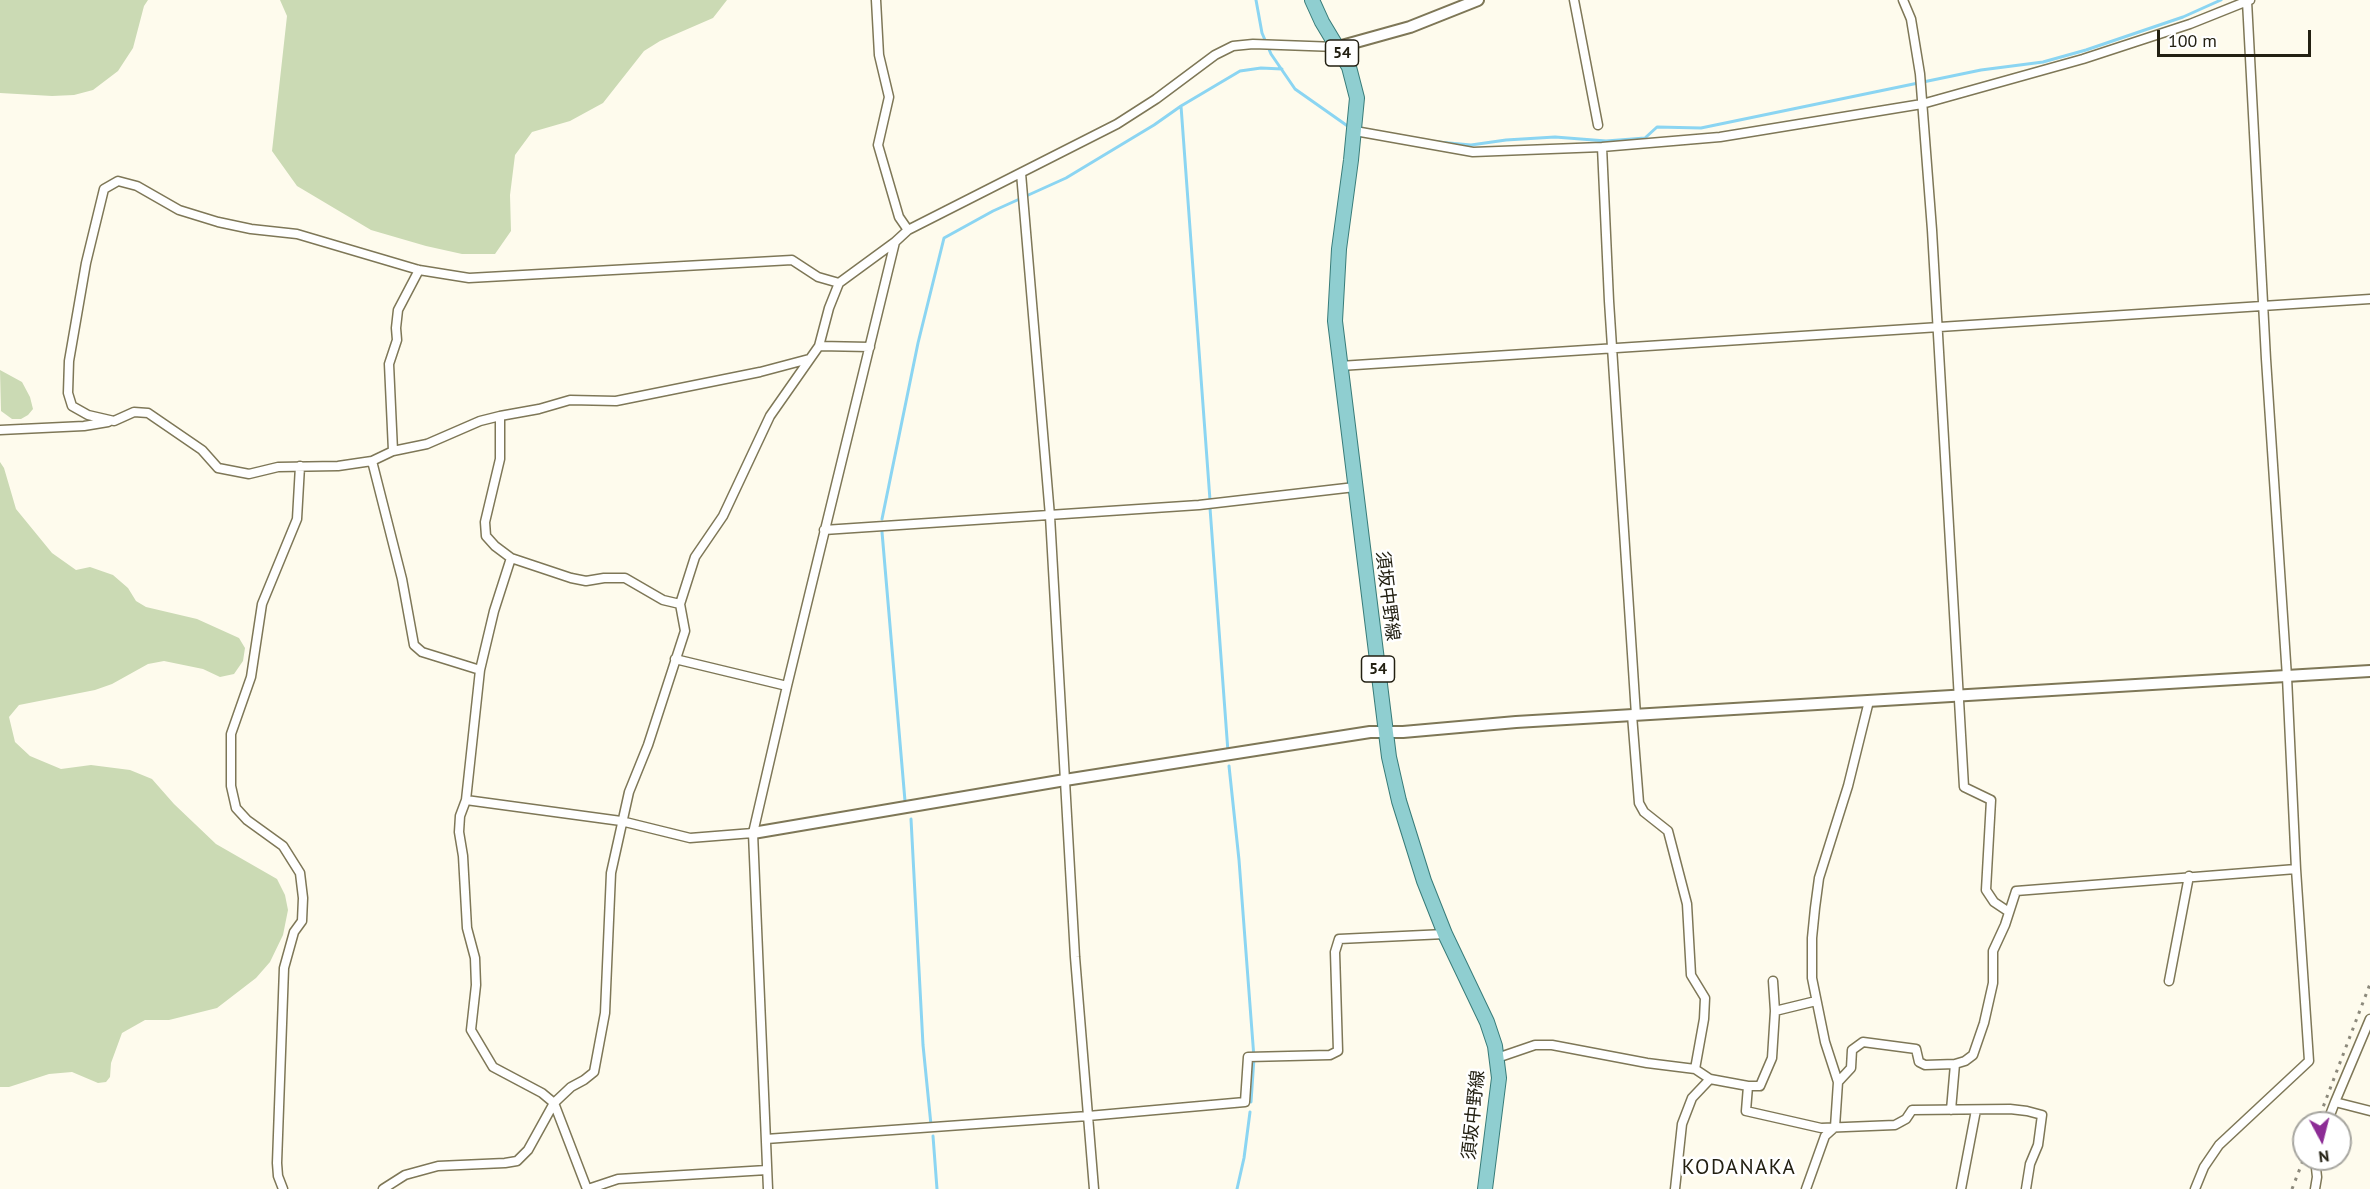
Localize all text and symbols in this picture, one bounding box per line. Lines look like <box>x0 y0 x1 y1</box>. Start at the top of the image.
scale bar <box>2160 18 2314 56</box>
text: 100 m <box>2168 29 2217 52</box>
road number: 54 <box>1326 40 1358 66</box>
street label: 須坂中野線 <box>1371 550 1403 642</box>
road number: 54 <box>1362 656 1394 682</box>
street label: 須坂中野線 <box>1459 1069 1489 1161</box>
north arrow <box>2292 1111 2352 1171</box>
text: N <box>2318 1146 2330 1167</box>
district label: KODANAKA <box>1682 1155 1796 1181</box>

